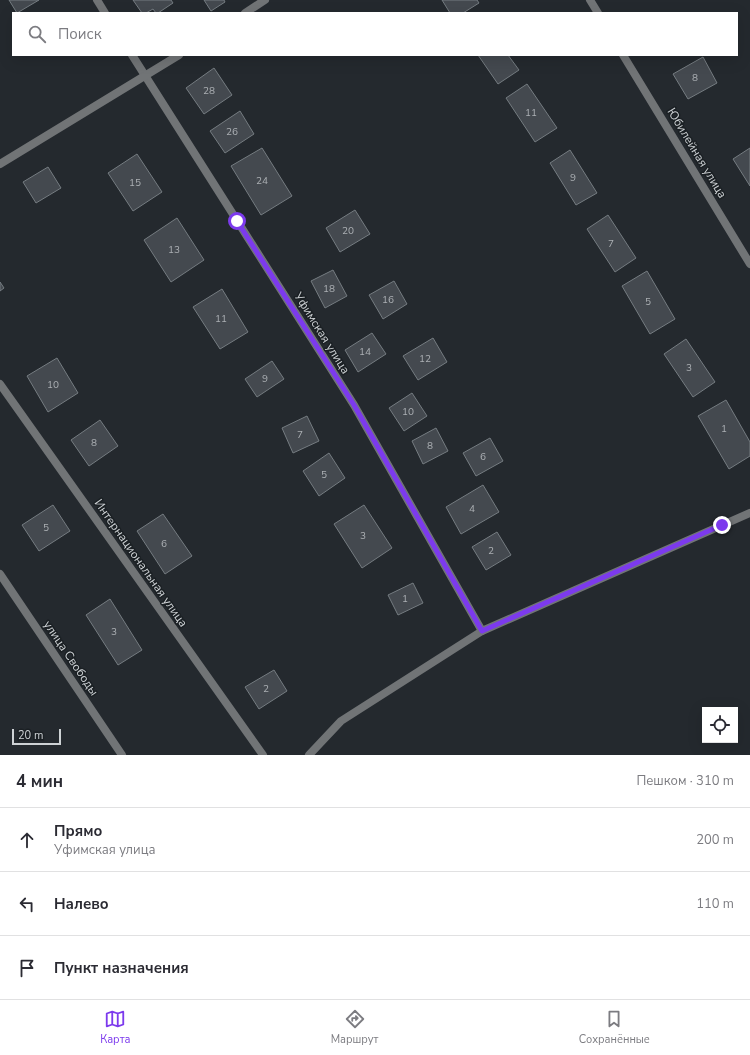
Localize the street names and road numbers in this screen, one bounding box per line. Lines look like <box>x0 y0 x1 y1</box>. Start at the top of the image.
street label: Юбилейная улица <box>664 105 730 201</box>
street label: Уфимская улица <box>290 288 354 377</box>
street label: Интернациональная улица <box>91 496 191 630</box>
street label: улица Свободы <box>40 617 102 699</box>

